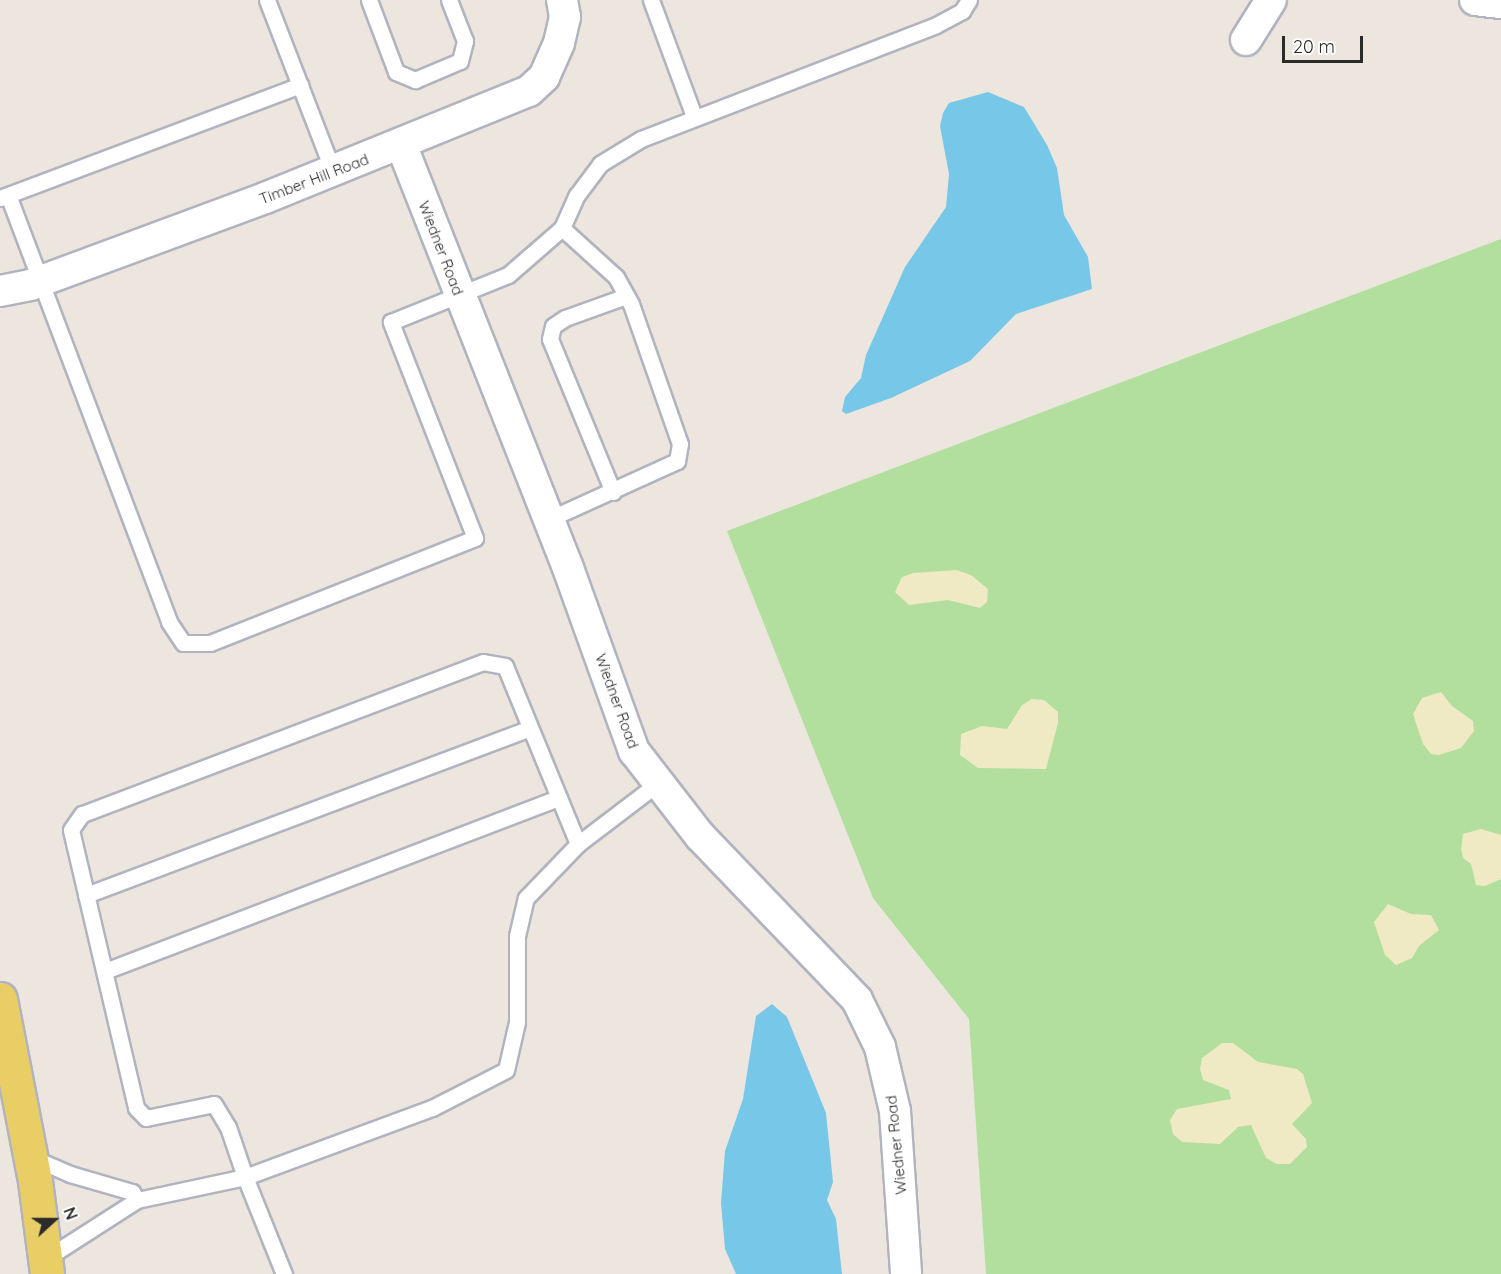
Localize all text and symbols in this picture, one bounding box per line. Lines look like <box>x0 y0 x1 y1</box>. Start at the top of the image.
scale bar <box>1285 24 1366 62</box>
text: 20 m <box>1293 35 1335 58</box>
street label: Timber Hill Road <box>257 150 371 208</box>
street label: Wiedner Road <box>415 198 467 298</box>
street label: Wiedner Road <box>592 651 642 751</box>
street label: Wiedner Road <box>882 1095 910 1195</box>
north arrow <box>24 1190 84 1250</box>
text: N <box>59 1204 82 1223</box>

